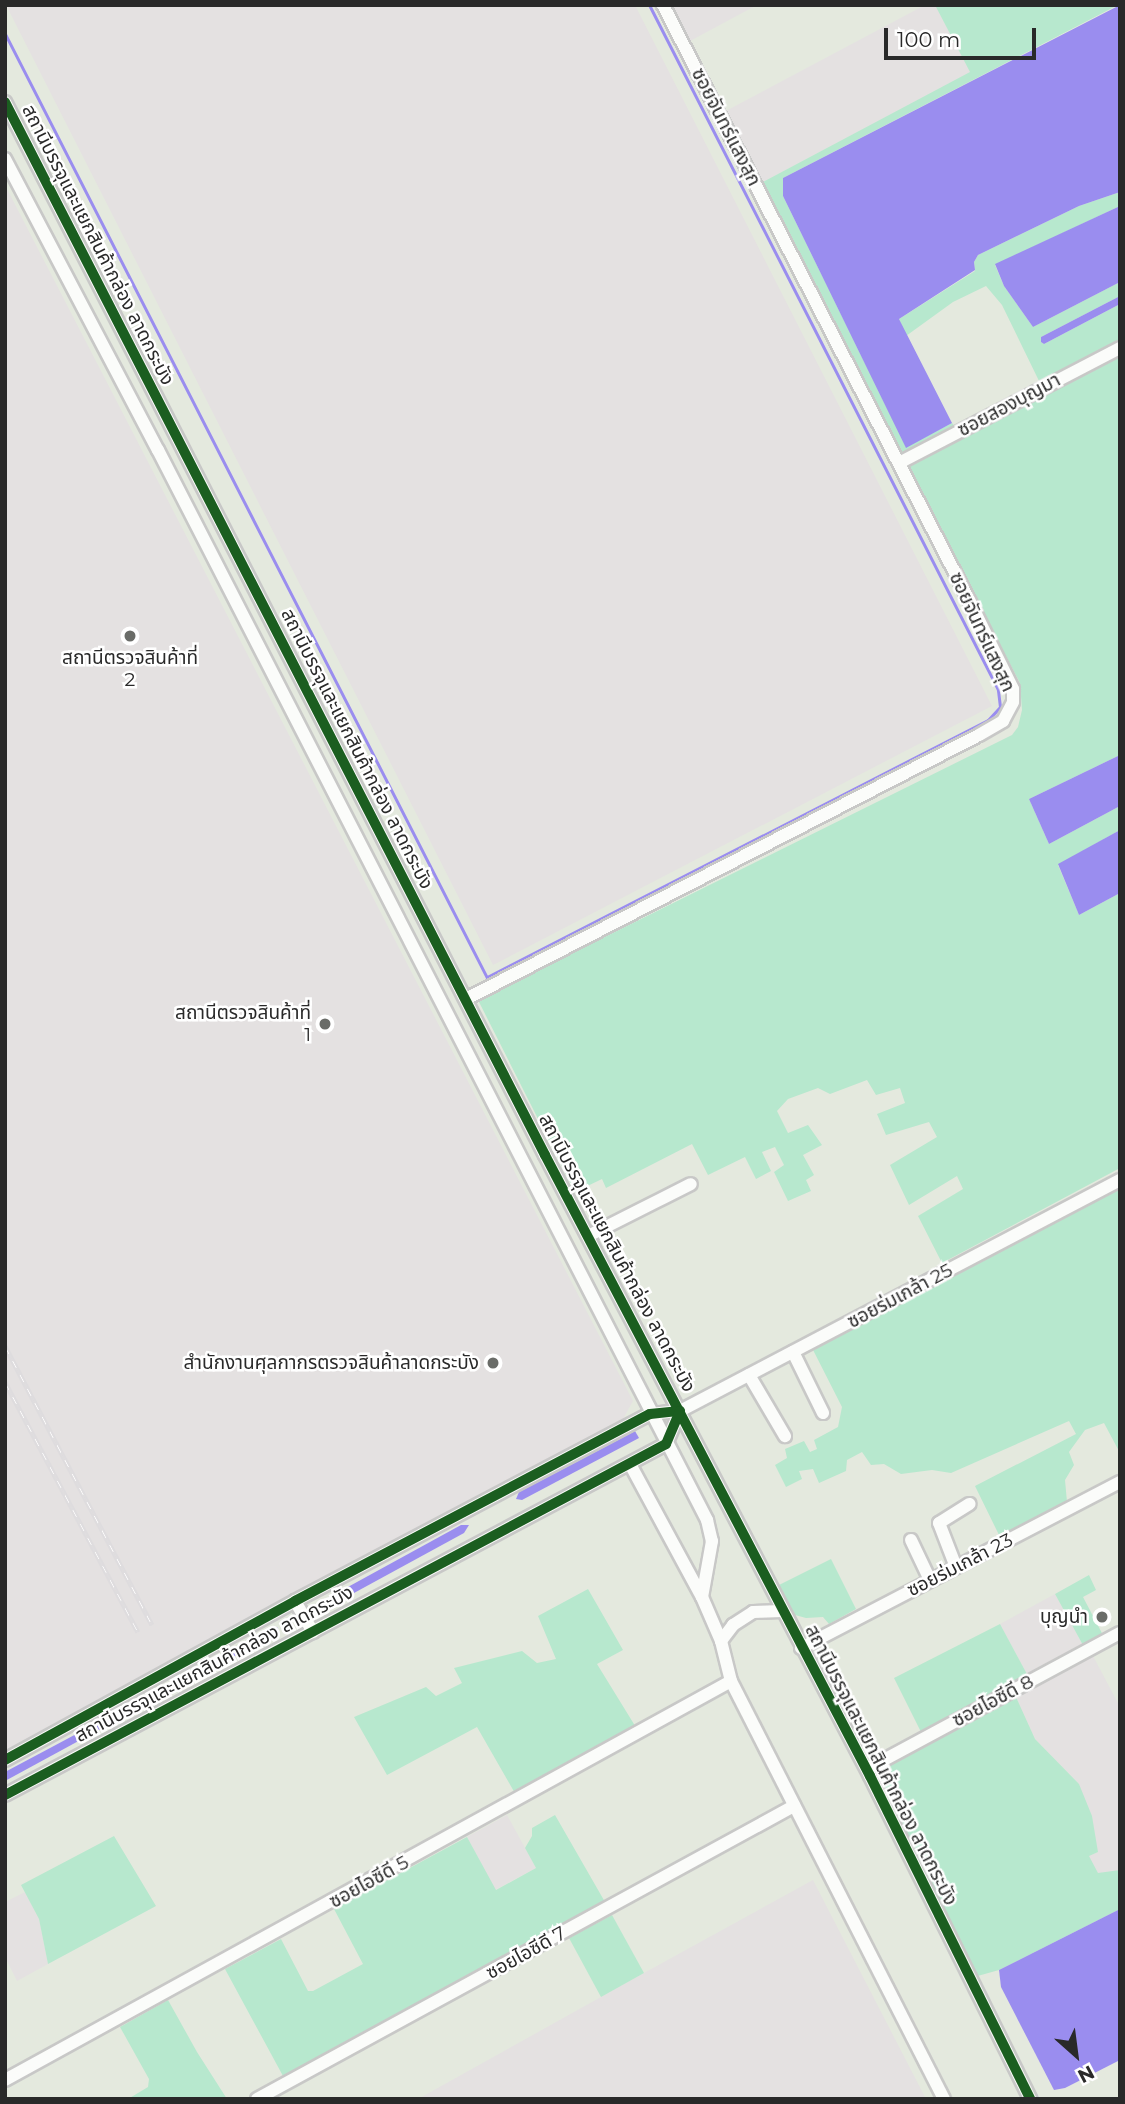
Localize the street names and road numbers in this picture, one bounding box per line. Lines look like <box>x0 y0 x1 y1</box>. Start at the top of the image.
street label: ซอยจันทร์แสงสุก <box>686 64 766 190</box>
street label: สถานีบรรจุและแยกสินค้ากล่อง ลาดกระบัง <box>17 101 179 389</box>
street label: ซอยสองบุญมา <box>954 368 1064 442</box>
street label: ซอยจันทร์แสงสุก <box>944 569 1020 695</box>
street label: สถานีบรรจุและแยกสินค้ากล่อง ลาดกระบัง <box>276 605 438 893</box>
street label: สถานีบรรจุและแยกสินค้ากล่อง ลาดกระบัง <box>534 1110 700 1396</box>
street label: ซอยร่มเกล้า 25 <box>844 1259 956 1333</box>
street label: ซอยร่มเกล้า 23 <box>903 1529 1017 1601</box>
street label: สถานีบรรจุและแยกสินค้ากล่อง ลาดกระบัง <box>71 1581 357 1747</box>
street label: สถานีบรรจุและแยกสินค้ากล่อง ลาดกระบัง <box>800 1621 962 1909</box>
street label: ซอยไอซีดี 8 <box>949 1670 1037 1732</box>
street label: ซอยไอซีดี 5 <box>325 1851 413 1913</box>
street label: ซอยไอซีดี 7 <box>482 1922 570 1984</box>

